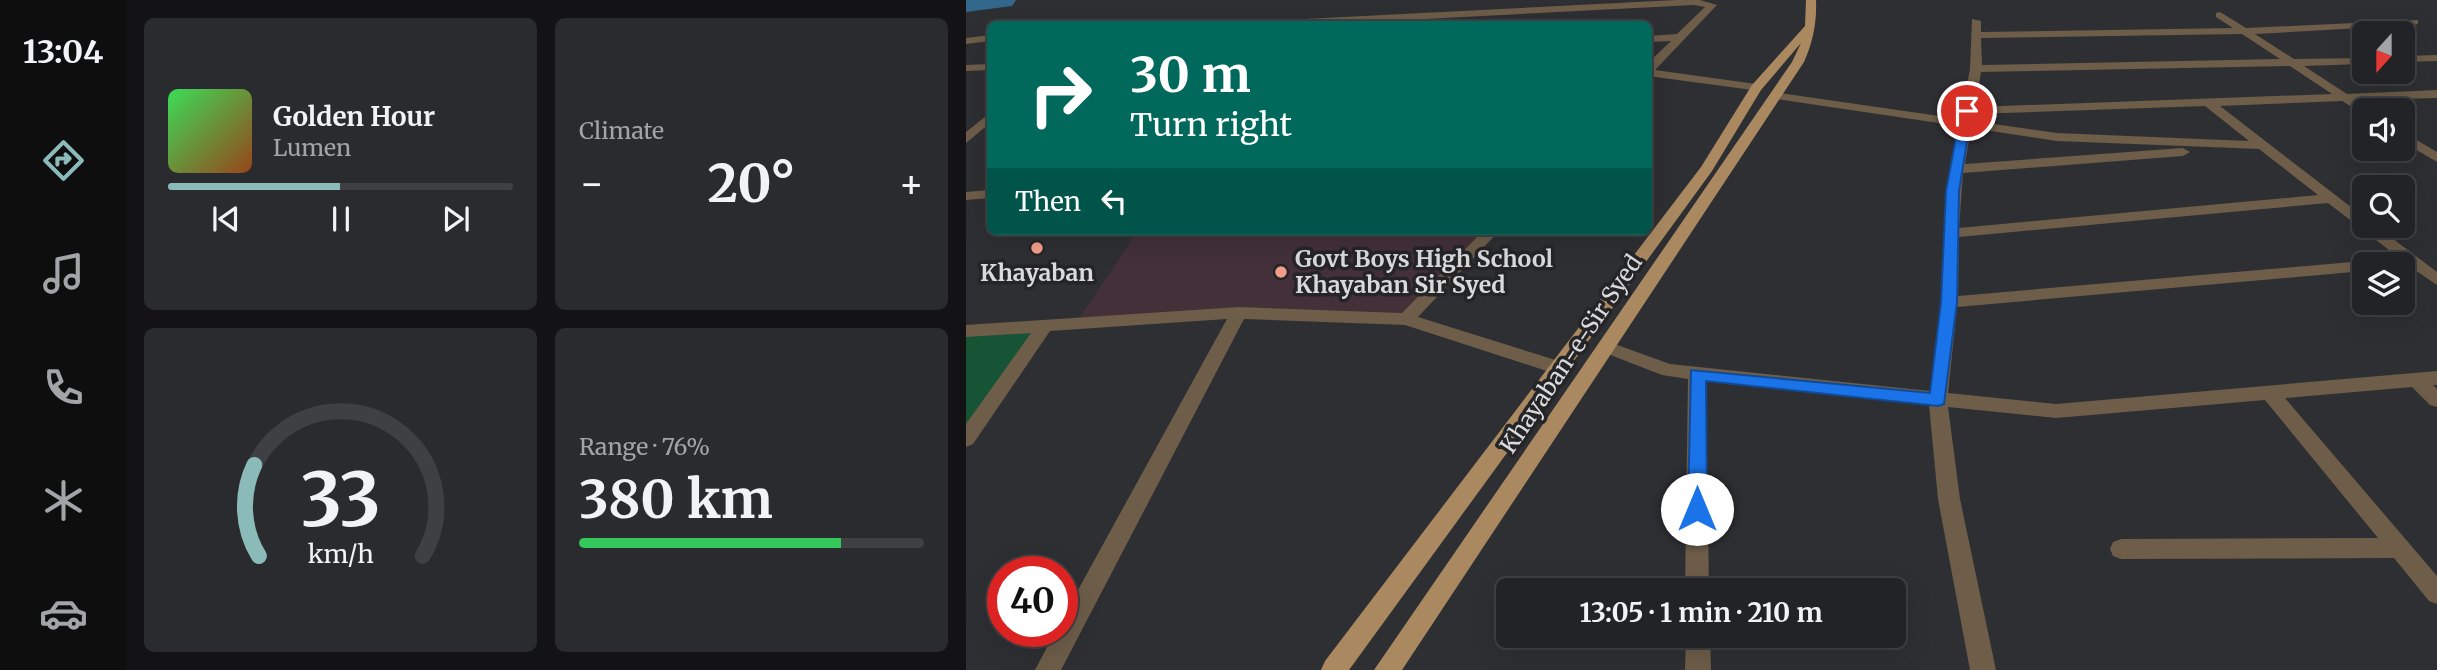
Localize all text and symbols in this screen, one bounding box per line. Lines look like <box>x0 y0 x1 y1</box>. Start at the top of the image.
north arrow <box>2352 21 2415 84</box>
map controls <box>2352 21 2415 315</box>
text: 13:04 <box>23 32 103 72</box>
text: 30 m <box>1130 44 1251 105</box>
icon: right <box>1015 49 1106 140</box>
pin <box>1937 81 1997 141</box>
icon: arrive <box>1948 92 1986 130</box>
button: sound <box>2352 98 2415 161</box>
text: Golden Hour <box>273 100 435 133</box>
text: Turn right <box>1130 105 1292 145</box>
text: Climate <box>579 116 664 145</box>
text: Lumen <box>273 133 351 162</box>
icon: directions <box>39 136 88 185</box>
text: 20° <box>707 151 796 216</box>
text: − <box>579 160 604 207</box>
text: + <box>899 160 924 207</box>
button: search <box>2352 175 2415 238</box>
icon: left <box>1095 182 1133 220</box>
text: Then <box>1015 185 1081 218</box>
icon: previous <box>207 200 245 238</box>
icon: pause <box>322 200 360 238</box>
icon: next <box>437 200 475 238</box>
marker: Khayaban <box>1029 240 1045 256</box>
place label: Govt Boys High School Khayaban Sir Syed <box>1295 244 1553 299</box>
icon: music <box>39 249 88 298</box>
street label: Khayaban-e-Sir Syed <box>1493 249 1648 459</box>
button: layers <box>2352 252 2415 315</box>
place label: Khayaban <box>980 258 1094 287</box>
marker: Govt Boys High School Khayaban Sir Syed <box>1273 264 1289 280</box>
icon: phone <box>39 363 88 412</box>
text: Range · 76% <box>579 432 710 461</box>
text: 33 <box>300 454 381 546</box>
text: 380 km <box>579 467 773 532</box>
position arrow <box>1660 472 1734 546</box>
icon: climate <box>39 476 88 525</box>
text: km/h <box>307 538 374 570</box>
speed limit sign: 40 <box>987 556 1078 647</box>
icon: car <box>39 589 88 638</box>
text: 13:05 · 1 min · 210 m <box>1579 596 1823 629</box>

